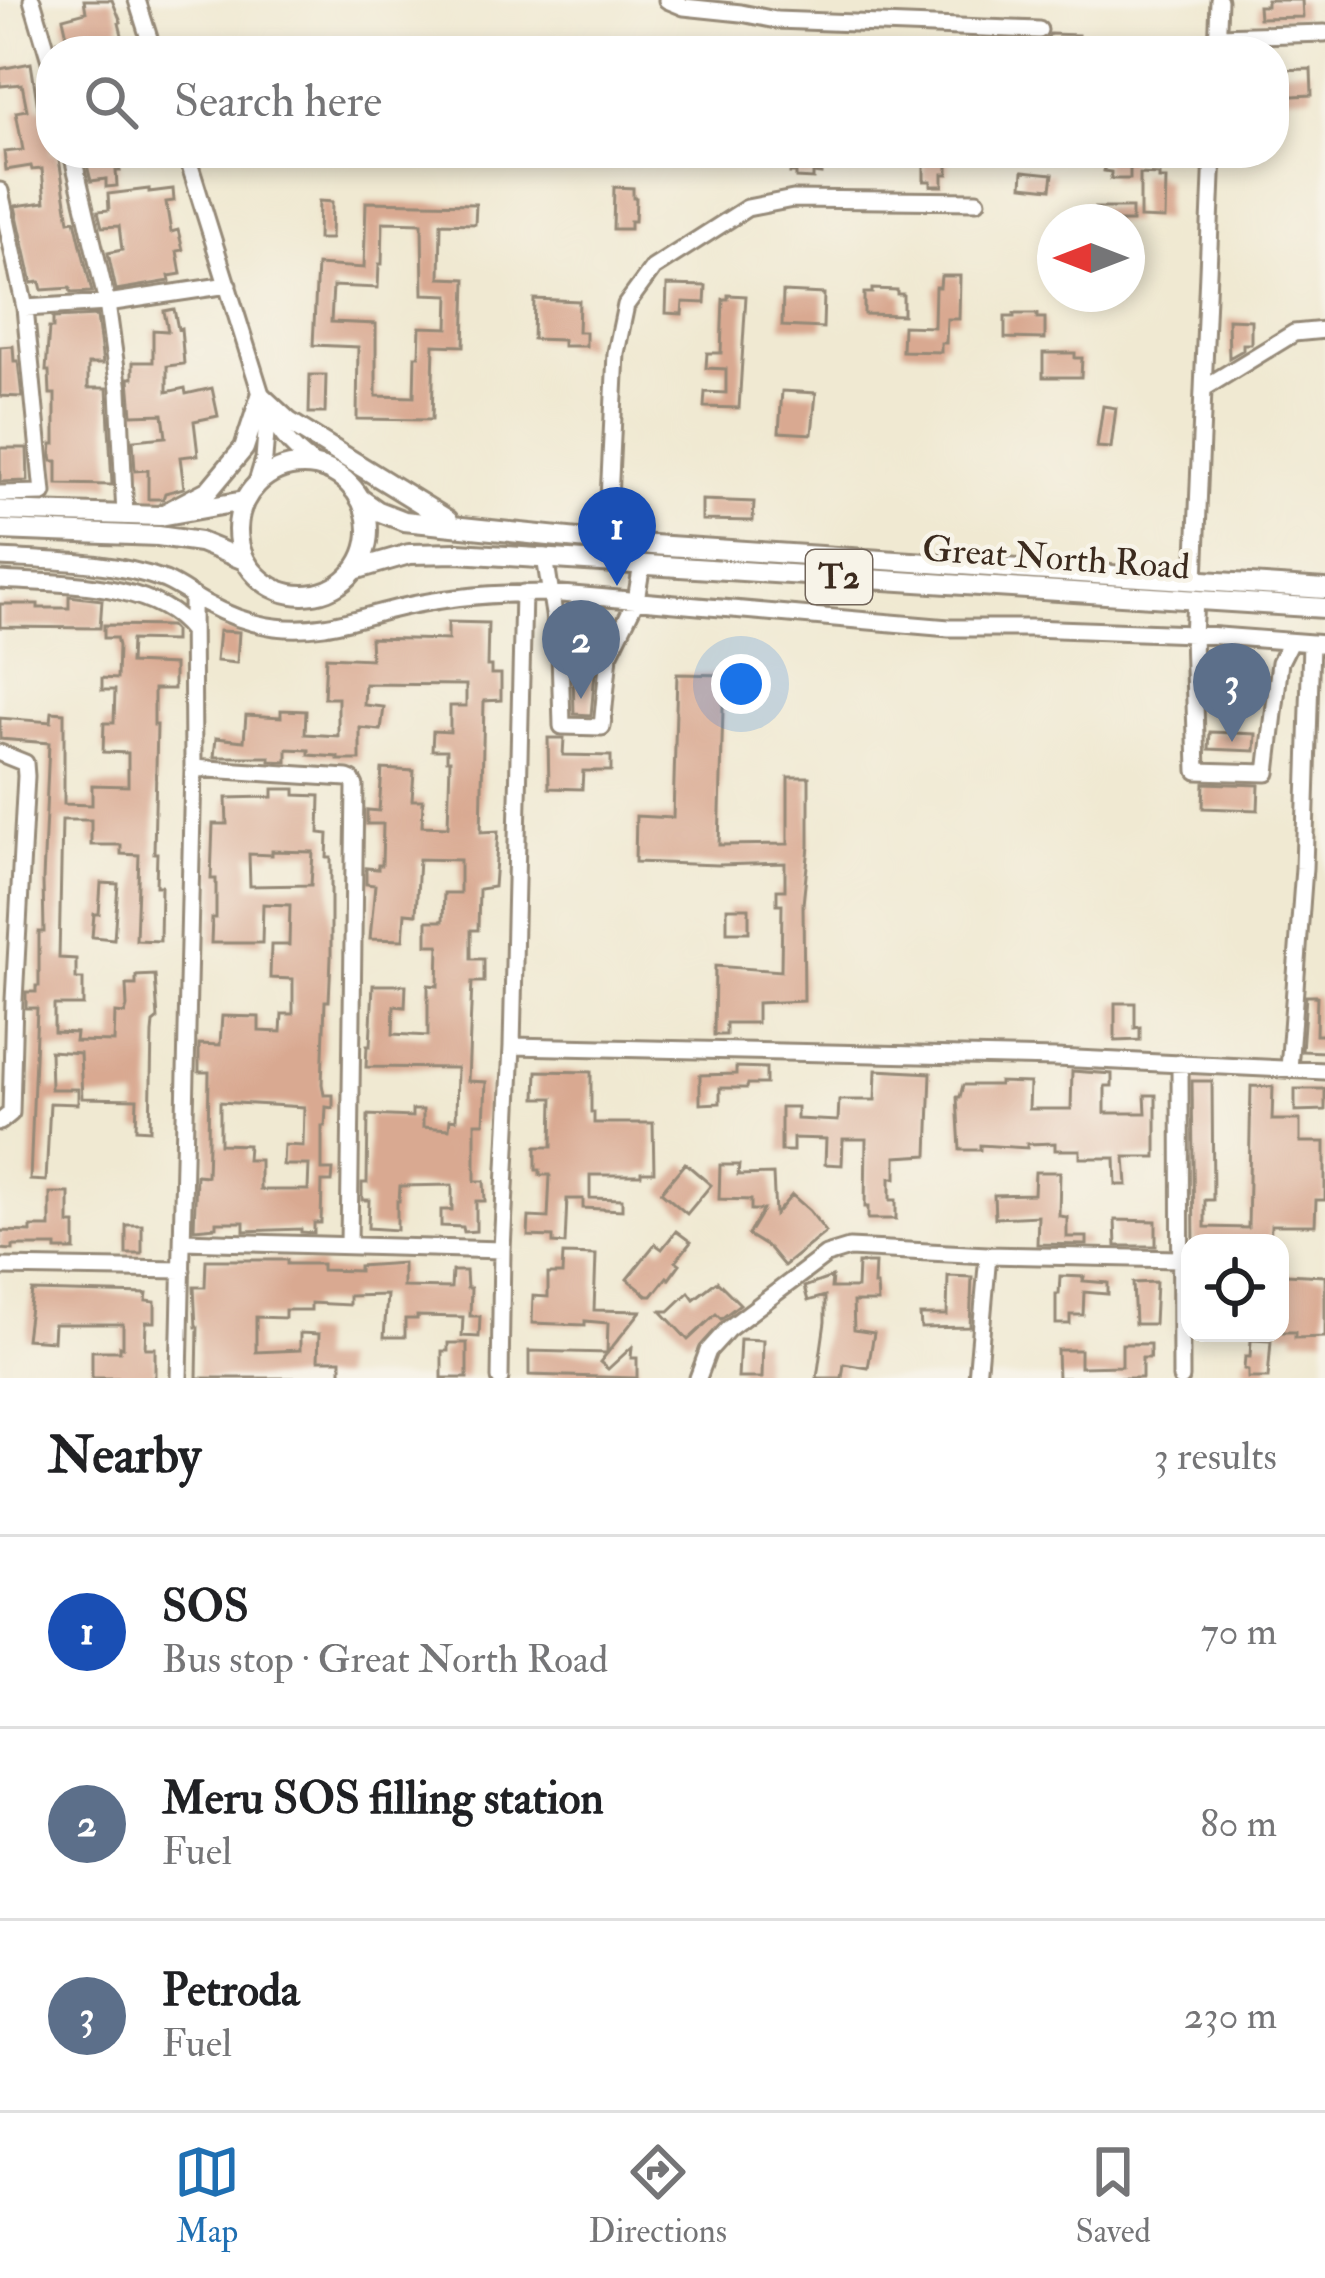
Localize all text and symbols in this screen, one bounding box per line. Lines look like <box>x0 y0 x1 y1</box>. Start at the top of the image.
search box <box>36 36 1289 168</box>
icon: search <box>78 69 144 135</box>
text: Search here <box>174 74 382 130</box>
north arrow <box>1037 204 1145 312</box>
pin: 1 <box>578 487 656 586</box>
street label: Great North Road <box>921 526 1192 590</box>
road number: T2 <box>806 550 872 604</box>
pin: 2 <box>542 600 620 699</box>
pin: 3 <box>1193 643 1271 742</box>
your location <box>711 654 771 714</box>
map controls <box>1181 1234 1289 1342</box>
button: locate <box>1181 1234 1289 1342</box>
text: Nearby <box>48 1424 201 1488</box>
text: 3 results <box>1154 1432 1277 1481</box>
text: SOS <box>162 1579 249 1635</box>
text: 1 <box>80 1607 94 1656</box>
text: 70 m <box>1201 1607 1277 1656</box>
text: Bus stop · Great North Road <box>162 1635 608 1684</box>
text: Meru SOS filling station <box>162 1771 604 1827</box>
text: 2 <box>77 1799 97 1848</box>
text: 80 m <box>1200 1799 1277 1848</box>
text: Fuel <box>162 1827 232 1876</box>
text: Petroda <box>162 1963 299 2019</box>
text: 3 <box>80 1991 94 2040</box>
text: 230 m <box>1184 1991 1277 2040</box>
text: Fuel <box>162 2019 232 2068</box>
tab: Map <box>174 2139 240 2252</box>
tab: Directions <box>589 2139 727 2252</box>
tab: Saved <box>1075 2139 1151 2252</box>

